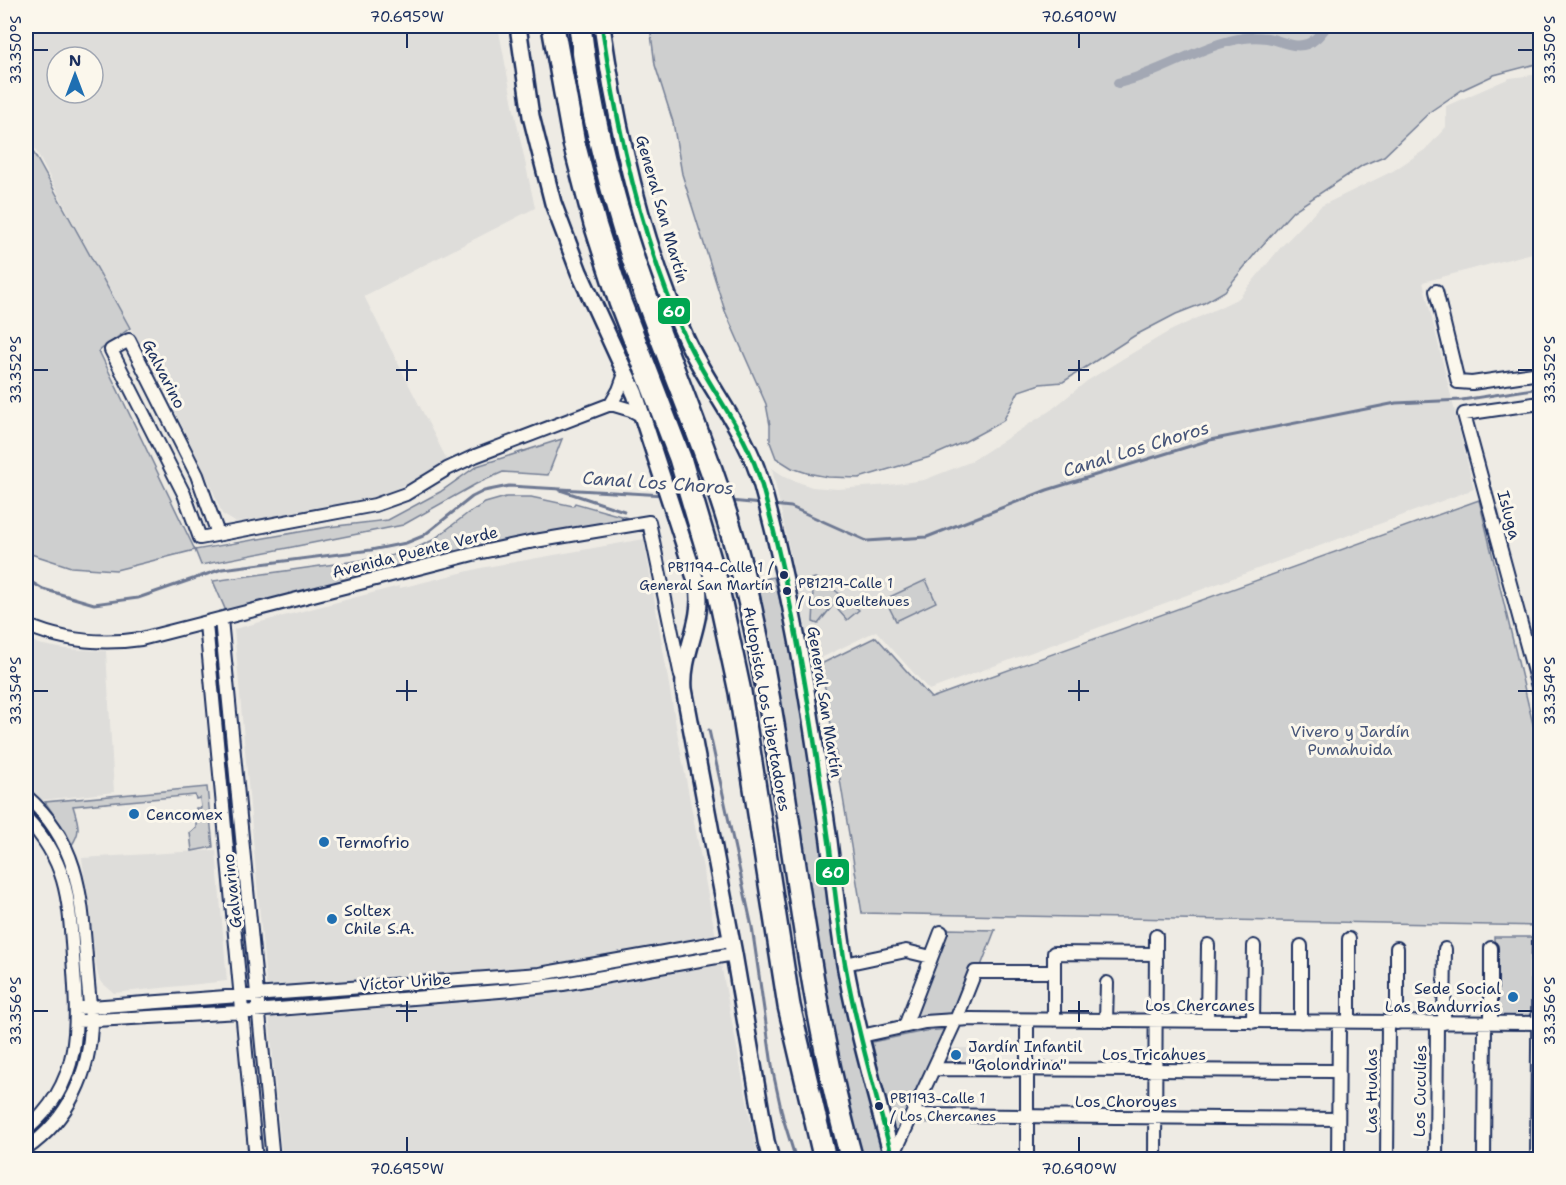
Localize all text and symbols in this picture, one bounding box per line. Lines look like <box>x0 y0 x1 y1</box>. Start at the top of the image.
text: 70.695°W <box>370 7 444 27</box>
text: 70.690°W <box>1041 7 1117 27</box>
text: 33.350°S <box>6 16 26 84</box>
text: 33.350°S <box>1540 16 1560 84</box>
north arrow <box>45 45 105 105</box>
text: N <box>69 50 81 71</box>
street label: General San Martín <box>631 133 693 286</box>
line badge: 60 <box>657 297 691 325</box>
text: 60 <box>663 301 685 322</box>
text: 33.352°S <box>6 336 26 404</box>
street label: Galvarino <box>138 336 190 412</box>
text: 33.352°S <box>1540 336 1560 404</box>
water label: Canal Los Choros <box>1060 415 1212 483</box>
water label: Canal Los Choros <box>582 466 734 500</box>
street label: Isluga <box>1492 488 1526 542</box>
street label: Avenida Puente Verde <box>330 521 500 583</box>
place label: PB1194-Calle 1 / General San Martín <box>639 558 774 594</box>
marker: PB1194-Calle 1 / General San Martín <box>778 569 790 581</box>
place label: PB1219-Calle 1 / Los Queltehues <box>798 574 910 610</box>
marker: PB1219-Calle 1 / Los Queltehues <box>781 585 793 597</box>
street label: Autopista Los Libertadores <box>739 605 795 813</box>
street label: General San Martín <box>803 625 847 779</box>
text: 33.354°S <box>6 657 26 725</box>
text: 33.354°S <box>1540 657 1560 725</box>
park label: Vivero y Jardín Pumahuida <box>1290 721 1410 760</box>
place label: Cencomex <box>146 804 223 825</box>
marker: Cencomex <box>127 807 141 821</box>
place label: Termofrio <box>336 832 410 853</box>
marker: Termofrio <box>317 835 331 849</box>
street label: Galvarino <box>218 853 246 929</box>
line badge: 60 <box>815 858 850 886</box>
text: 60 <box>822 862 844 883</box>
place label: Soltex Chile S.A. <box>344 900 414 939</box>
marker: Soltex Chile S.A. <box>325 912 339 926</box>
street label: Víctor Uribe <box>358 968 452 996</box>
text: 33.356°S <box>6 977 26 1045</box>
text: 33.356°S <box>1540 977 1560 1045</box>
place label: Sede Social Las Bandurrias <box>1385 978 1501 1017</box>
marker: Sede Social Las Bandurrias <box>1506 990 1520 1004</box>
street label: Los Chercanes <box>1145 995 1255 1016</box>
place label: Jardín Infantil "Golondrina" <box>968 1036 1083 1075</box>
street label: Los Tricahues <box>1102 1044 1206 1065</box>
street label: Los Cuculíes <box>1409 1045 1431 1137</box>
marker: Jardín Infantil "Golondrina" <box>949 1048 963 1062</box>
street label: Las Hualas <box>1361 1048 1382 1134</box>
place label: PB1193-Calle 1 / Los Chercanes <box>890 1089 996 1125</box>
street label: Los Choroyes <box>1075 1091 1177 1112</box>
marker: PB1193-Calle 1 / Los Chercanes <box>873 1100 885 1112</box>
text: 70.695°W <box>370 1159 444 1179</box>
text: 70.690°W <box>1041 1159 1117 1179</box>

